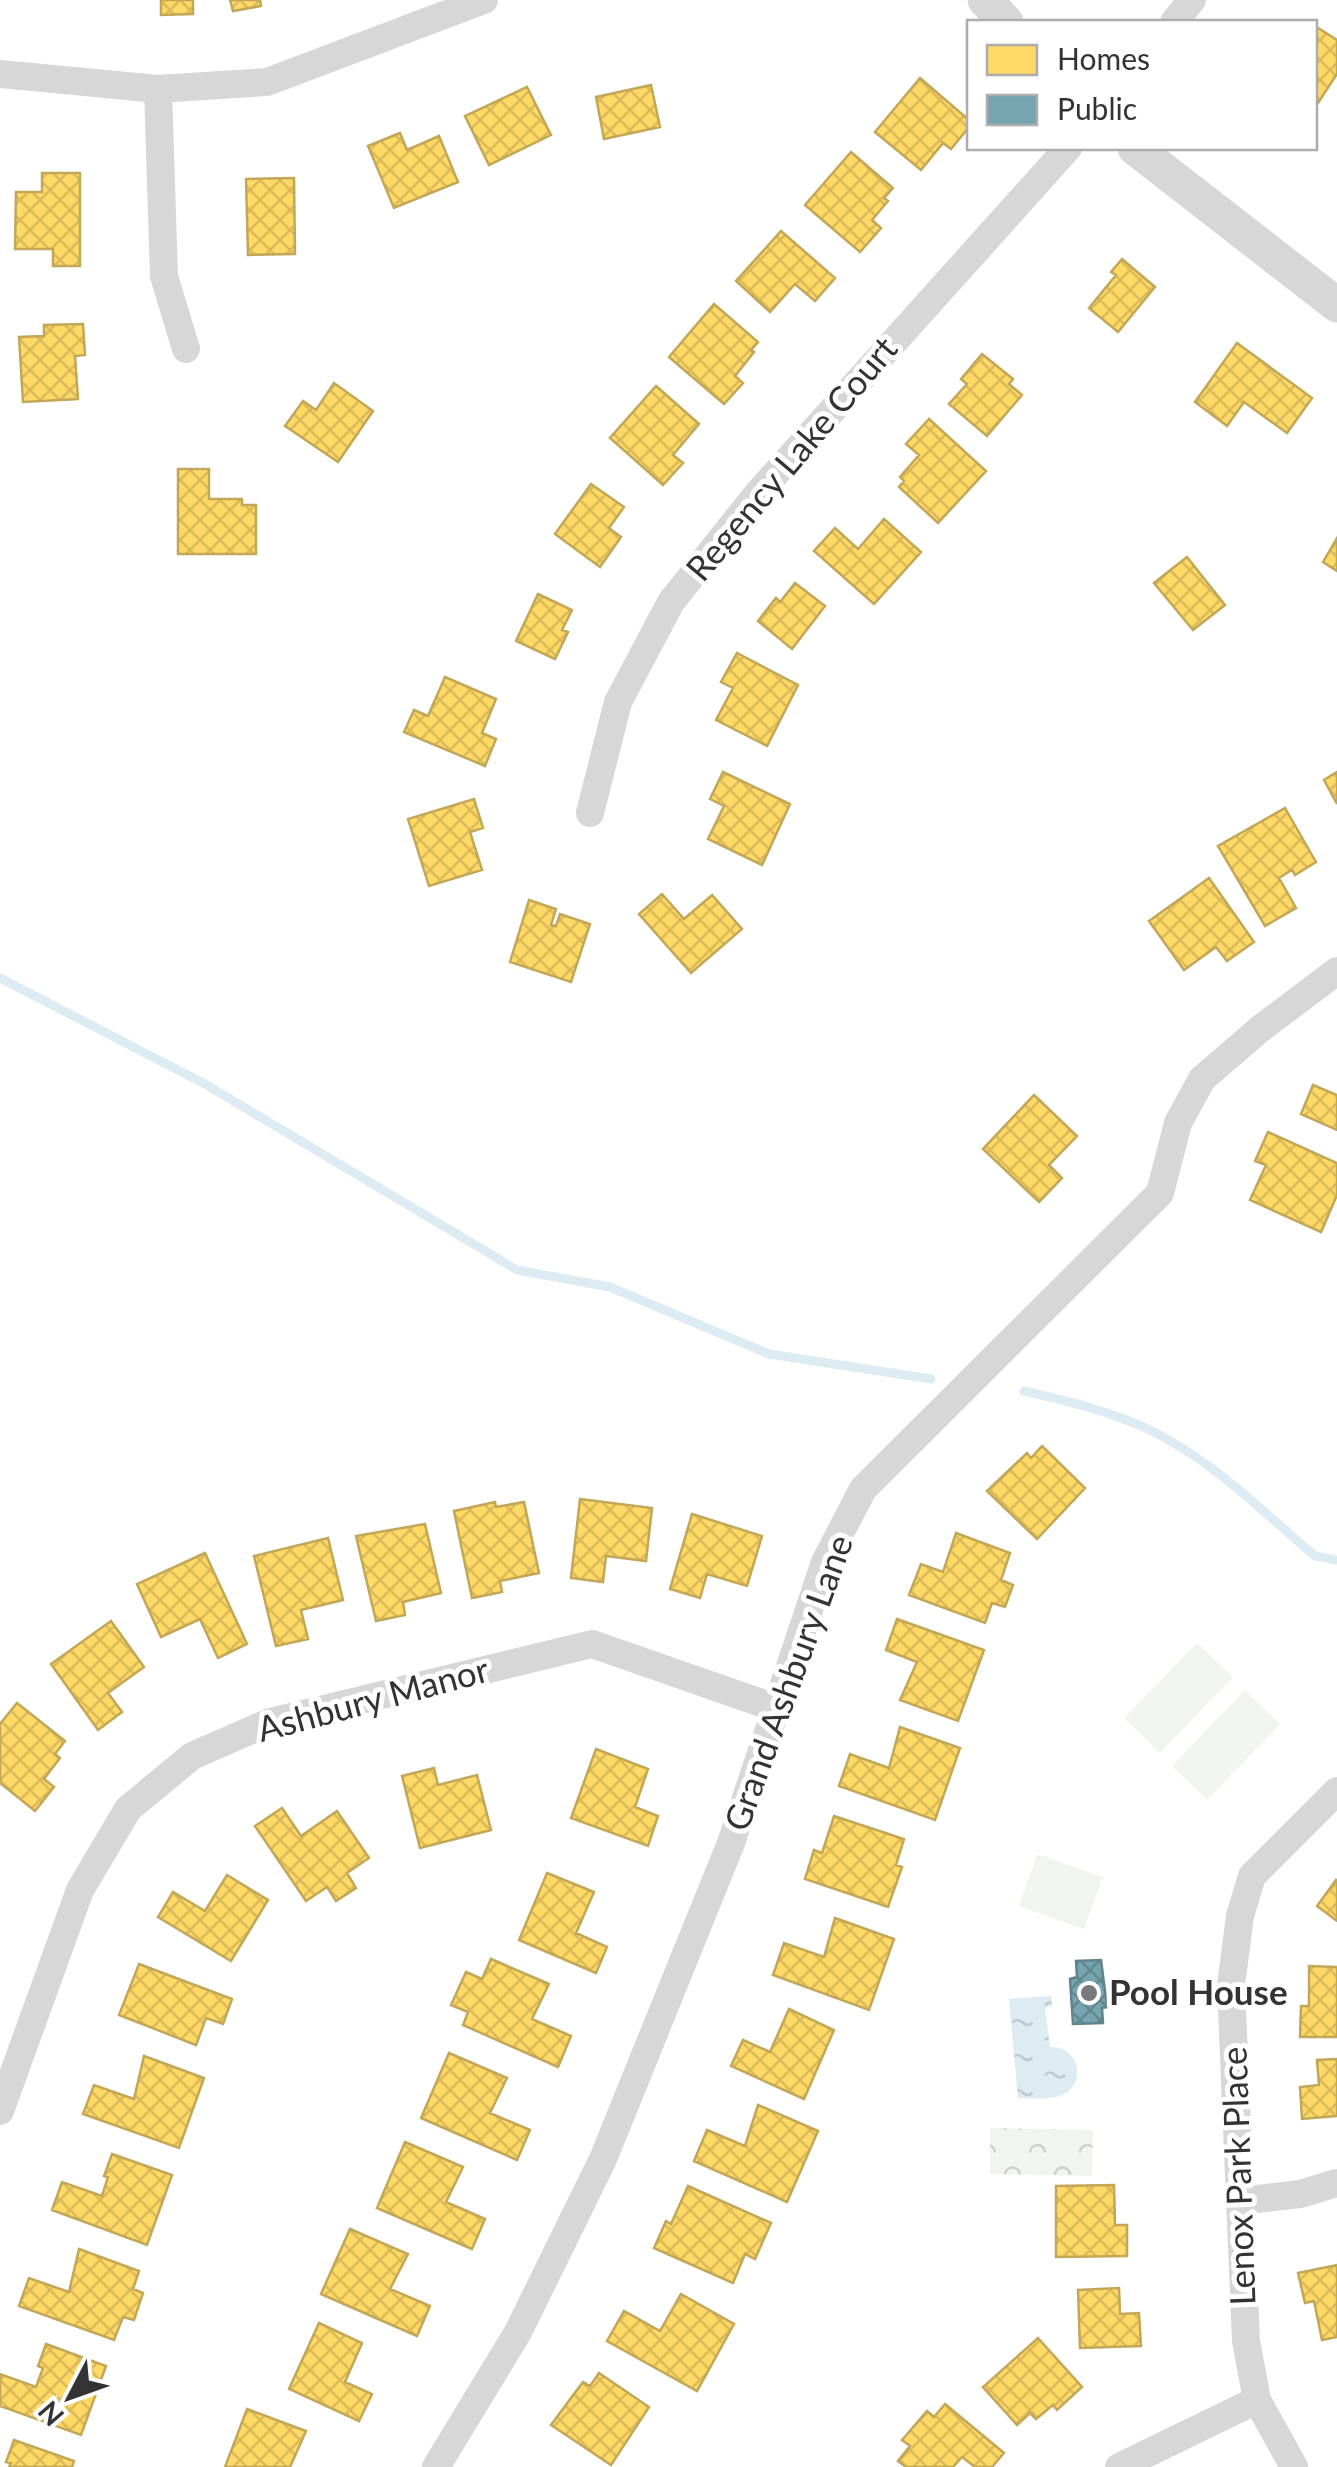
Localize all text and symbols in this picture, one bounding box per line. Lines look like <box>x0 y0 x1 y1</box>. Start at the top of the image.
legend <box>967 20 1317 150</box>
text: Homes <box>1057 40 1150 76</box>
text: Public <box>1057 90 1137 126</box>
street label: Regency Lake Court <box>676 327 905 588</box>
street label: Grand Ashbury Lane <box>714 1529 860 1836</box>
street label: Ashbury Manor <box>252 1647 493 1749</box>
place label: Pool House <box>1109 1970 1288 2012</box>
marker: Pool House <box>1078 1982 1100 2004</box>
street label: Lenox Park Place <box>1211 2046 1263 2306</box>
north arrow <box>20 2347 120 2447</box>
text: N <box>30 2395 70 2433</box>

